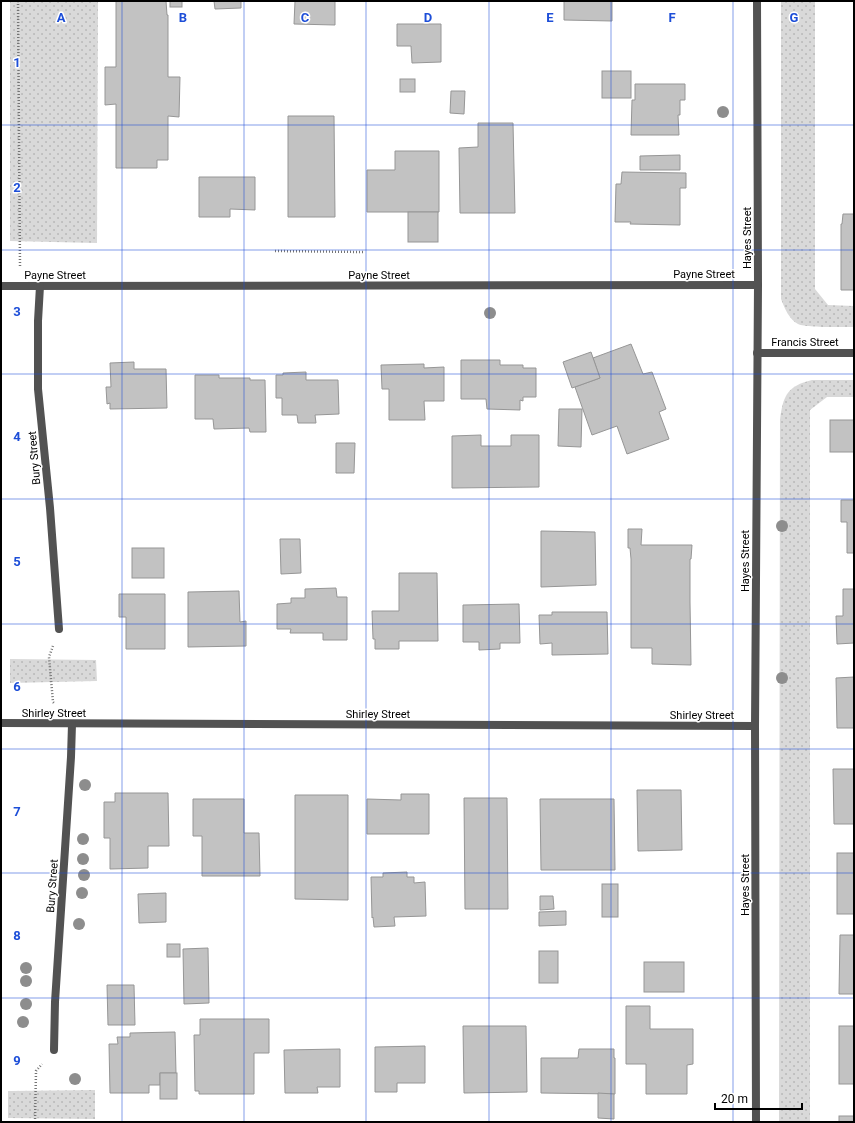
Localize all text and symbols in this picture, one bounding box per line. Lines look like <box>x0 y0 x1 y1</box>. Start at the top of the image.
text: A <box>57 10 66 25</box>
text: B <box>179 10 187 25</box>
text: C <box>301 10 310 25</box>
text: D <box>424 10 432 25</box>
text: E <box>546 10 554 25</box>
text: F <box>668 10 676 25</box>
text: G <box>790 10 799 25</box>
text: 1 <box>13 55 21 70</box>
text: 2 <box>13 180 21 195</box>
street label: Hayes Street <box>741 207 754 269</box>
street label: Payne Street <box>673 268 735 281</box>
street label: Payne Street <box>24 269 86 282</box>
street label: Payne Street <box>348 269 410 282</box>
text: 3 <box>13 304 21 319</box>
street label: Francis Street <box>771 336 839 349</box>
text: 4 <box>13 429 21 444</box>
street label: Bury Street <box>26 430 43 485</box>
street label: Hayes Street <box>739 530 752 592</box>
text: 5 <box>13 554 21 569</box>
text: 6 <box>13 679 21 694</box>
street label: Shirley Street <box>22 707 87 720</box>
street label: Shirley Street <box>346 708 411 721</box>
street label: Shirley Street <box>670 709 735 722</box>
text: 7 <box>13 804 21 819</box>
street label: Hayes Street <box>739 854 752 916</box>
street label: Bury Street <box>44 858 61 913</box>
text: 8 <box>13 928 21 943</box>
text: 9 <box>13 1053 21 1068</box>
scale bar <box>715 1085 802 1111</box>
text: 20 m <box>721 1092 748 1106</box>

